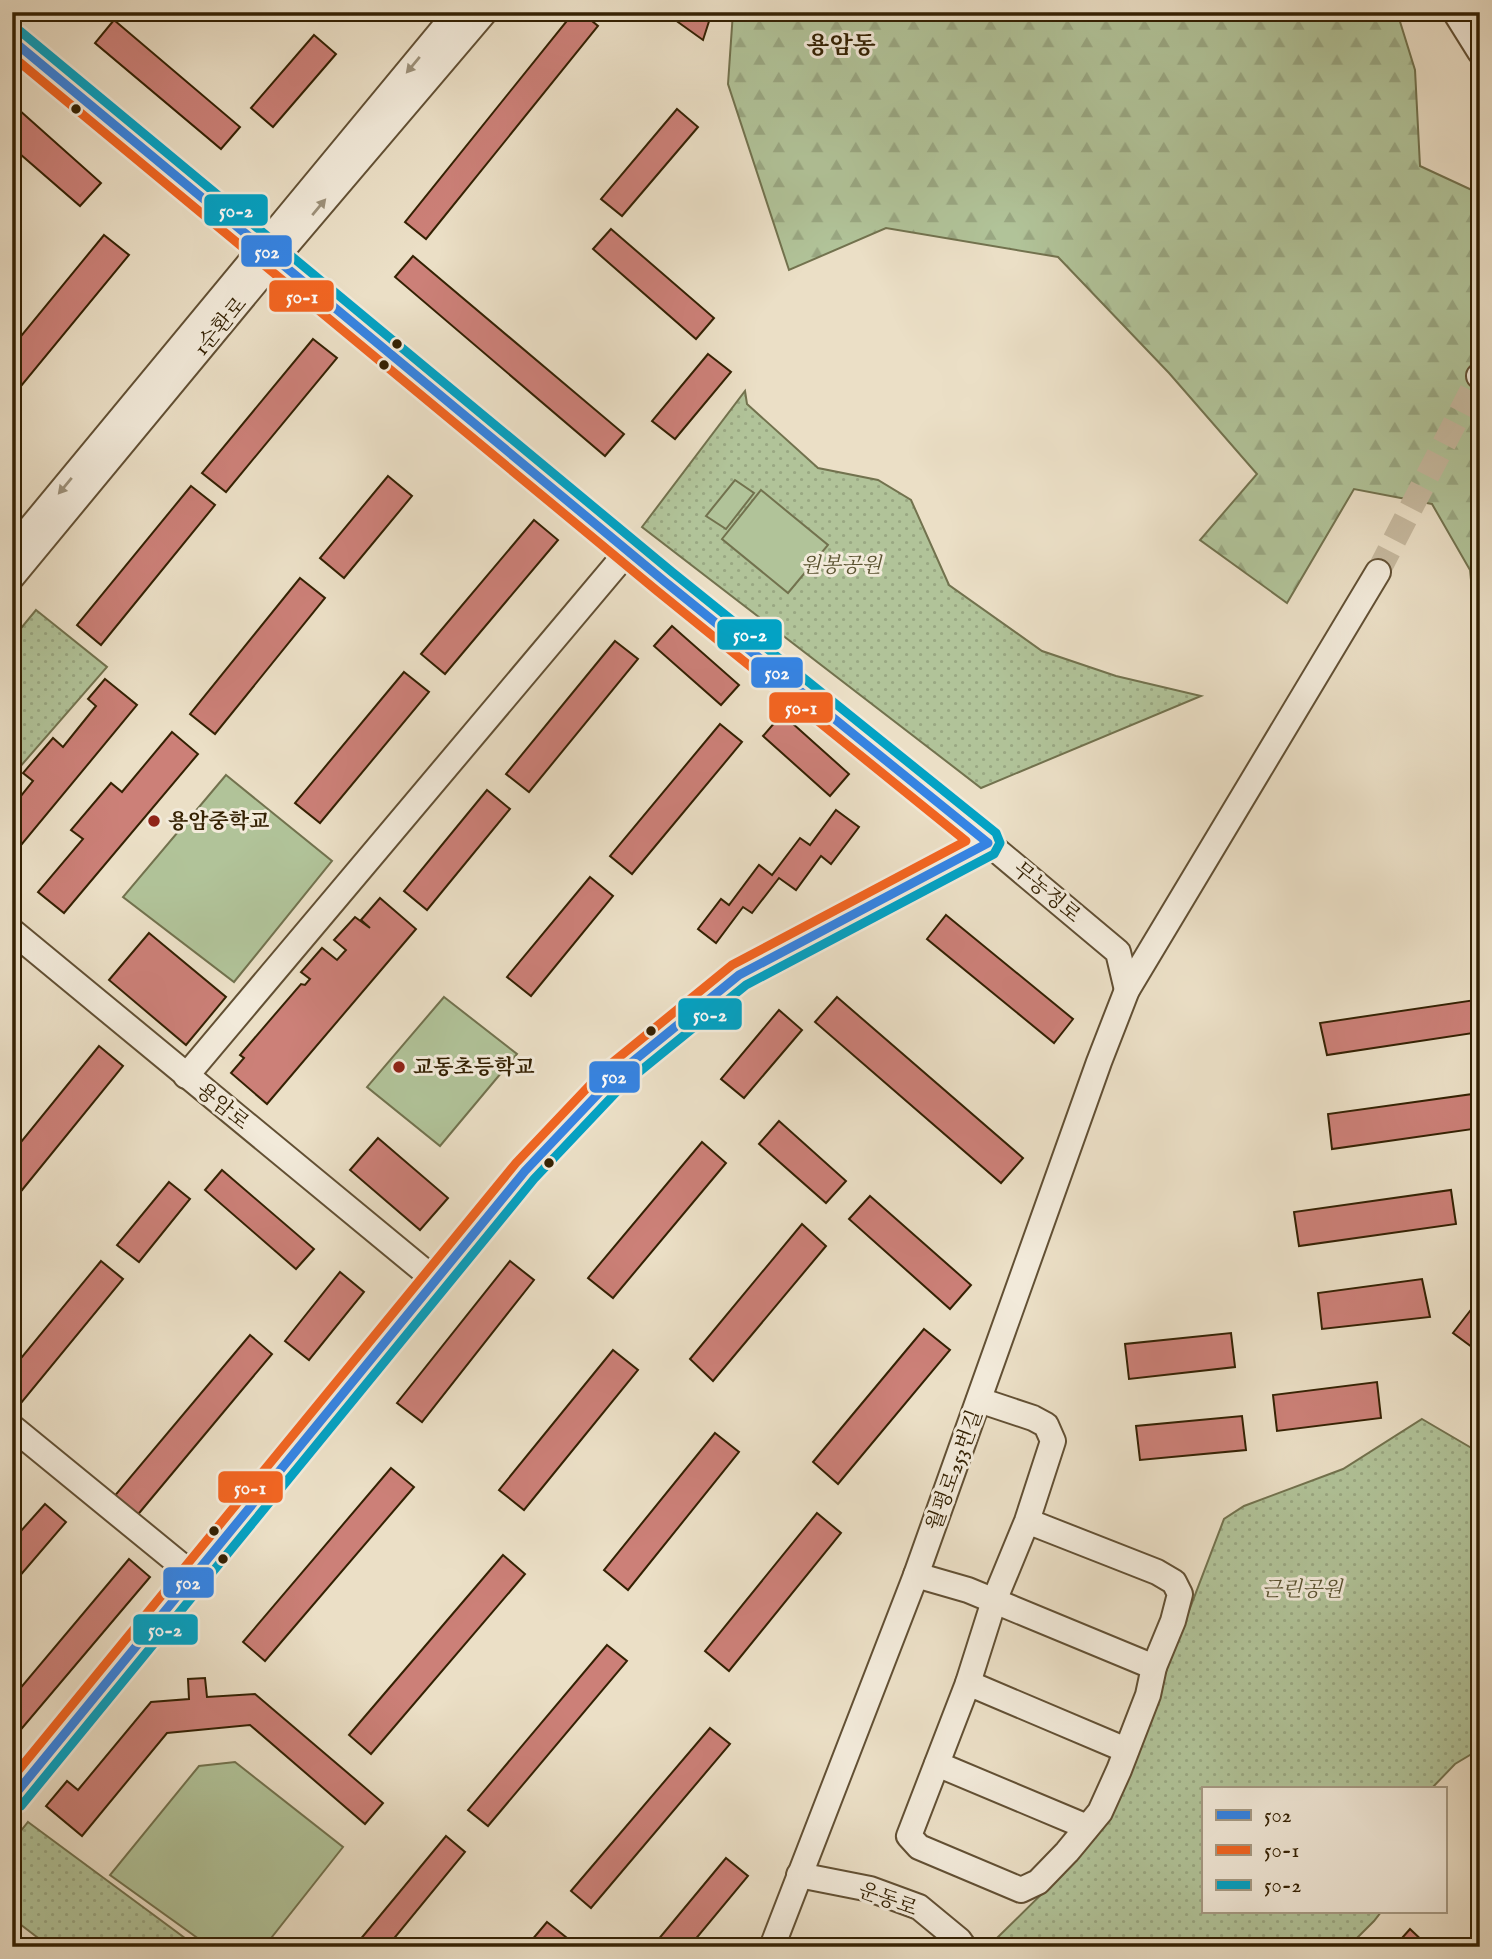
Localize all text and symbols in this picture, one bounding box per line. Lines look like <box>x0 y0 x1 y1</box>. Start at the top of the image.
district label: 용암동 <box>806 31 876 62</box>
one-way arrow <box>406 55 421 73</box>
unlabelled marker <box>69 102 83 116</box>
line badge: 50-2 <box>203 193 269 227</box>
one-way arrow <box>311 199 326 216</box>
text: 50-2 <box>219 200 253 224</box>
line badge: 502 <box>240 234 293 268</box>
text: 502 <box>254 241 280 265</box>
line badge: 50-1 <box>268 279 335 313</box>
text: 50-1 <box>286 286 318 310</box>
street label: 1순환로 <box>189 292 254 362</box>
unlabelled marker <box>390 337 404 351</box>
unlabelled marker <box>377 358 391 372</box>
one-way arrow <box>58 476 73 494</box>
park label: 원봉공원 <box>800 553 883 580</box>
line badge: 50-2 <box>716 618 783 651</box>
text: 50-2 <box>733 624 767 648</box>
line badge: 502 <box>750 656 804 689</box>
text: 502 <box>764 662 790 686</box>
line badge: 50-1 <box>768 691 834 724</box>
text: 50-1 <box>785 697 817 721</box>
place label: 용암중학교 <box>168 809 269 836</box>
marker: 용암중학교 <box>146 813 162 829</box>
street label: 무농정로 <box>1006 857 1086 930</box>
line badge: 50-2 <box>677 997 743 1031</box>
text: 50-2 <box>693 1004 727 1028</box>
unlabelled marker <box>644 1024 658 1038</box>
place label: 교동초등학교 <box>413 1055 535 1082</box>
marker: 교동초등학교 <box>391 1059 407 1075</box>
line badge: 502 <box>588 1060 641 1094</box>
text: 502 <box>601 1066 627 1090</box>
street label: 용암로 <box>190 1078 254 1137</box>
unlabelled marker <box>542 1156 556 1170</box>
street label: 월평로253번길 <box>921 1406 990 1535</box>
line badge: 50-1 <box>217 1470 284 1504</box>
text: 50-1 <box>234 1477 266 1501</box>
unlabelled marker <box>207 1524 221 1538</box>
unlabelled marker <box>216 1552 230 1566</box>
line badge: 502 <box>162 1566 215 1599</box>
text: 502 <box>175 1572 201 1596</box>
park label: 근린공원 <box>1261 1577 1344 1604</box>
line badge: 50-2 <box>132 1613 199 1646</box>
text: 50-2 <box>148 1619 182 1643</box>
legend <box>1202 1787 1446 1913</box>
text: 502 <box>1264 1803 1292 1830</box>
text: 50-1 <box>1264 1838 1299 1865</box>
text: 50-2 <box>1264 1873 1302 1900</box>
street label: 운동로 <box>854 1877 921 1924</box>

